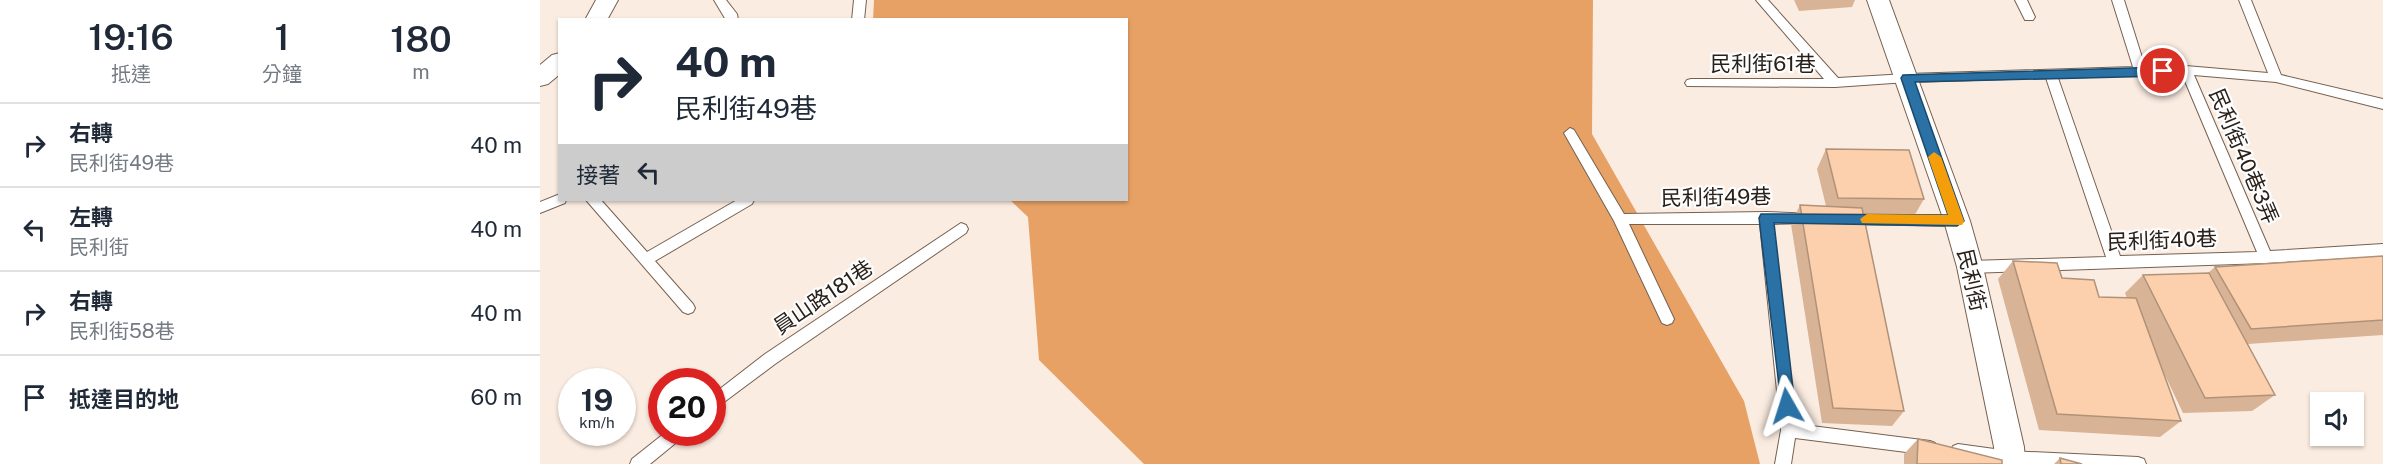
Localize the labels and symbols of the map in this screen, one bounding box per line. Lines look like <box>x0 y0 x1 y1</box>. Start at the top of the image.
pin <box>2137 45 2188 96</box>
street label: 民利街61巷 <box>1710 51 1816 76</box>
street label: 民利街40巷3弄 <box>2204 85 2284 227</box>
street label: 民利街49巷 <box>1661 184 1771 210</box>
street label: 民利街40巷 <box>2107 226 2217 254</box>
street label: 民利街 <box>1953 246 1991 314</box>
street label: 員山路181巷 <box>768 255 878 339</box>
speed limit sign: 20 <box>648 368 726 446</box>
position arrow <box>1755 374 1819 438</box>

